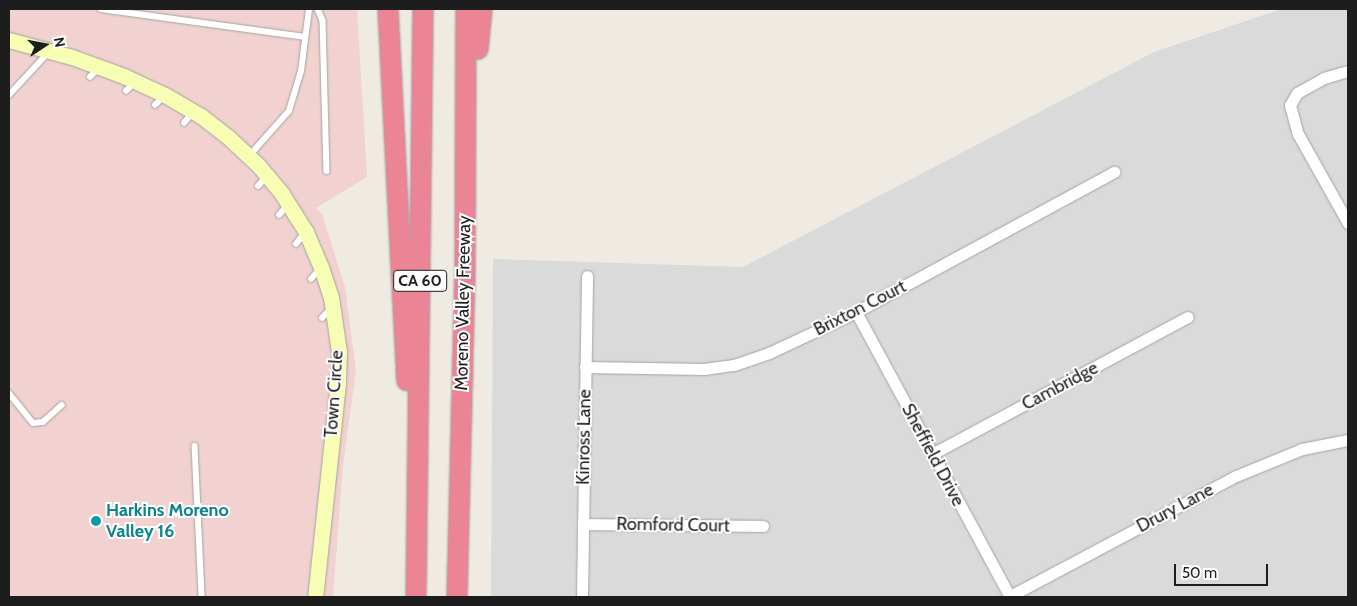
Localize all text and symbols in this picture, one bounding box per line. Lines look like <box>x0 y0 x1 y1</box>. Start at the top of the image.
north arrow <box>20 20 70 70</box>
text: N <box>50 36 70 49</box>
street label: Moreno Valley Freeway <box>451 215 475 391</box>
road number: CA 60 <box>392 268 448 294</box>
street label: Brixton Court <box>810 276 910 340</box>
street label: Town Circle <box>320 350 348 438</box>
street label: Cambridge <box>1018 357 1102 415</box>
street label: Kinross Lane <box>572 389 596 485</box>
street label: Sheffield Drive <box>897 400 969 510</box>
street label: Drury Lane <box>1133 479 1217 537</box>
place label: Harkins Moreno Valley 16 <box>106 500 229 542</box>
street label: Romford Court <box>616 513 730 537</box>
marker: Harkins Moreno Valley 16 <box>90 515 102 527</box>
scale bar <box>1177 554 1271 586</box>
text: 50 m <box>1182 564 1217 582</box>

